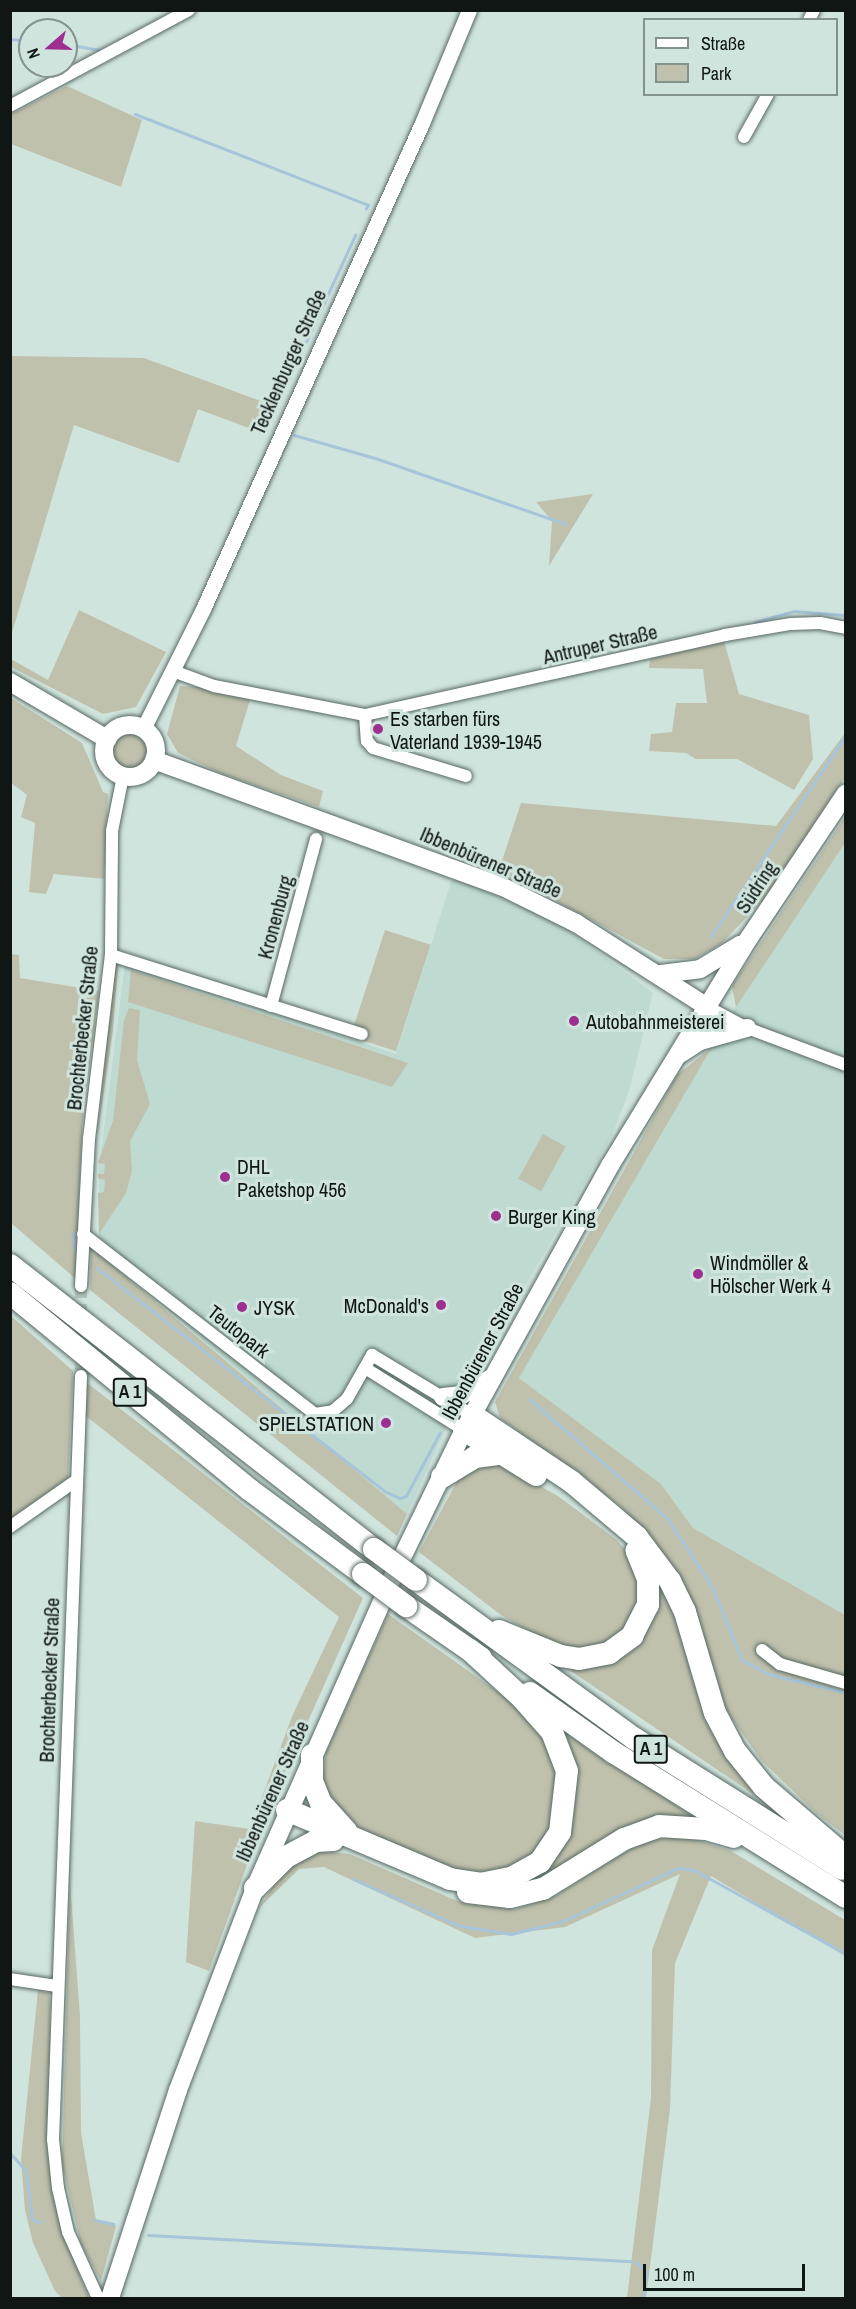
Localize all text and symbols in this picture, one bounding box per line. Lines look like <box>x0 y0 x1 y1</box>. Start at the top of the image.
north arrow <box>18 18 78 78</box>
legend <box>643 18 838 96</box>
text: Straße <box>701 31 745 56</box>
text: N <box>21 45 45 62</box>
text: Park <box>701 61 731 86</box>
street label: Tecklenburger Straße <box>245 286 331 438</box>
street label: Antruper Straße <box>540 619 660 669</box>
place label: Es starben fürs Vaterland 1939-1945 <box>390 706 542 753</box>
marker: Es starben fürs Vaterland 1939-1945 <box>371 722 385 736</box>
street label: Ibbenbürener Straße <box>417 821 565 903</box>
street label: Südring <box>730 856 782 918</box>
street label: Kronenburg <box>252 873 298 961</box>
street label: Brochterbecker Straße <box>61 945 103 1111</box>
place label: Autobahnmeisterei <box>586 1009 725 1033</box>
marker: Autobahnmeisterei <box>567 1014 581 1028</box>
place label: DHL Paketshop 456 <box>237 1154 346 1201</box>
marker: DHL Paketshop 456 <box>218 1170 232 1184</box>
place label: Burger King <box>508 1204 596 1228</box>
marker: Burger King <box>489 1209 503 1223</box>
place label: Windmöller & Hölscher Werk 4 <box>710 1250 831 1297</box>
marker: Windmöller & Hölscher Werk 4 <box>691 1267 705 1281</box>
street label: Ibbenbürener Straße <box>436 1279 528 1423</box>
place label: McDonald's <box>344 1293 429 1317</box>
place label: JYSK <box>254 1295 295 1319</box>
marker: McDonald's <box>434 1298 448 1312</box>
street label: Teutopark <box>203 1299 275 1363</box>
marker: JYSK <box>235 1300 249 1314</box>
road number: A 1 <box>112 1377 148 1407</box>
place label: SPIELSTATION <box>259 1411 374 1435</box>
marker: SPIELSTATION <box>379 1416 393 1430</box>
street label: Brochterbecker Straße <box>34 1597 64 1763</box>
street label: Ibbenbürener Straße <box>230 1717 314 1865</box>
road number: A 1 <box>633 1734 669 1764</box>
scale bar <box>646 2252 808 2290</box>
text: 100 m <box>654 2262 695 2287</box>

